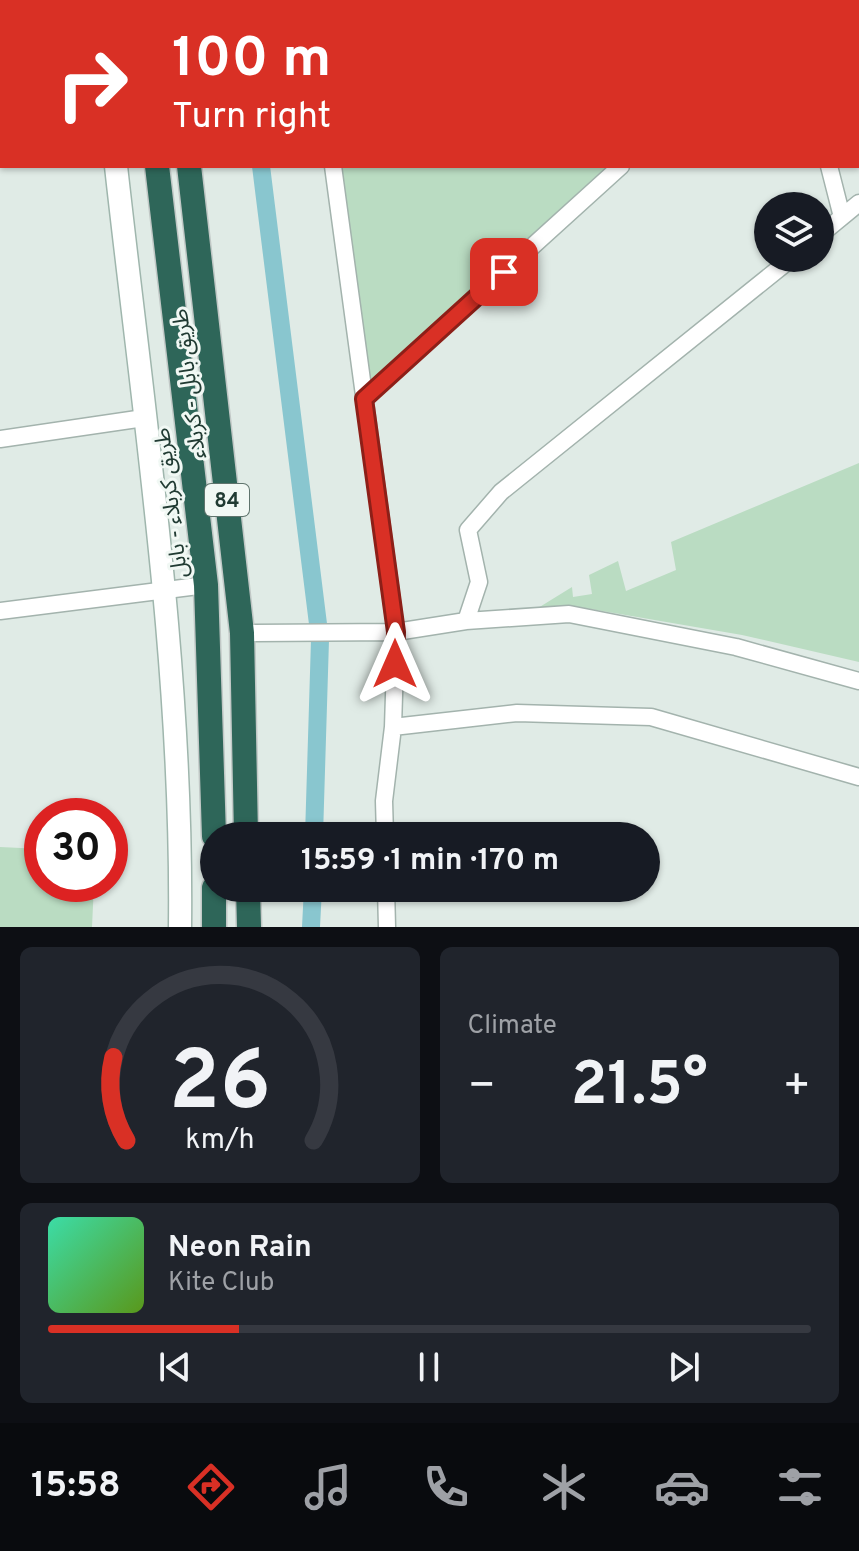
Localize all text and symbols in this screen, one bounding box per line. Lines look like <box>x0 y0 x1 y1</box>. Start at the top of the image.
text: 100 m <box>172 26 331 96</box>
icon: right <box>40 32 144 136</box>
text: Turn right <box>172 95 331 141</box>
map controls <box>754 192 834 272</box>
button: layers <box>754 192 834 272</box>
pin <box>470 238 538 306</box>
icon: arrive <box>482 250 526 294</box>
street label: طريق بابل - كربلاء <box>168 307 213 460</box>
street label: طريق كربلاء - بابل <box>150 426 195 579</box>
road number: 84 <box>205 484 249 516</box>
position arrow <box>353 622 437 706</box>
speed limit sign: 30 <box>24 798 128 902</box>
text: 15:59 · 1 min · 170 m <box>301 843 559 880</box>
text: Climate <box>468 1010 557 1043</box>
text: 26 <box>169 1034 271 1139</box>
text: 21.5° <box>571 1050 708 1126</box>
text: − <box>468 1060 496 1116</box>
text: + <box>783 1060 811 1116</box>
text: km/h <box>185 1123 254 1159</box>
text: Neon Rain <box>168 1230 312 1267</box>
text: Kite Club <box>168 1267 274 1300</box>
icon: previous <box>153 1345 197 1389</box>
icon: pause <box>407 1345 451 1389</box>
icon: next <box>662 1345 706 1389</box>
icon: directions <box>183 1459 239 1515</box>
icon: music <box>300 1459 356 1515</box>
icon: phone <box>418 1459 474 1515</box>
icon: climate <box>536 1459 592 1515</box>
icon: car <box>654 1459 710 1515</box>
icon: filters <box>772 1459 828 1515</box>
text: 15:58 <box>31 1464 121 1510</box>

